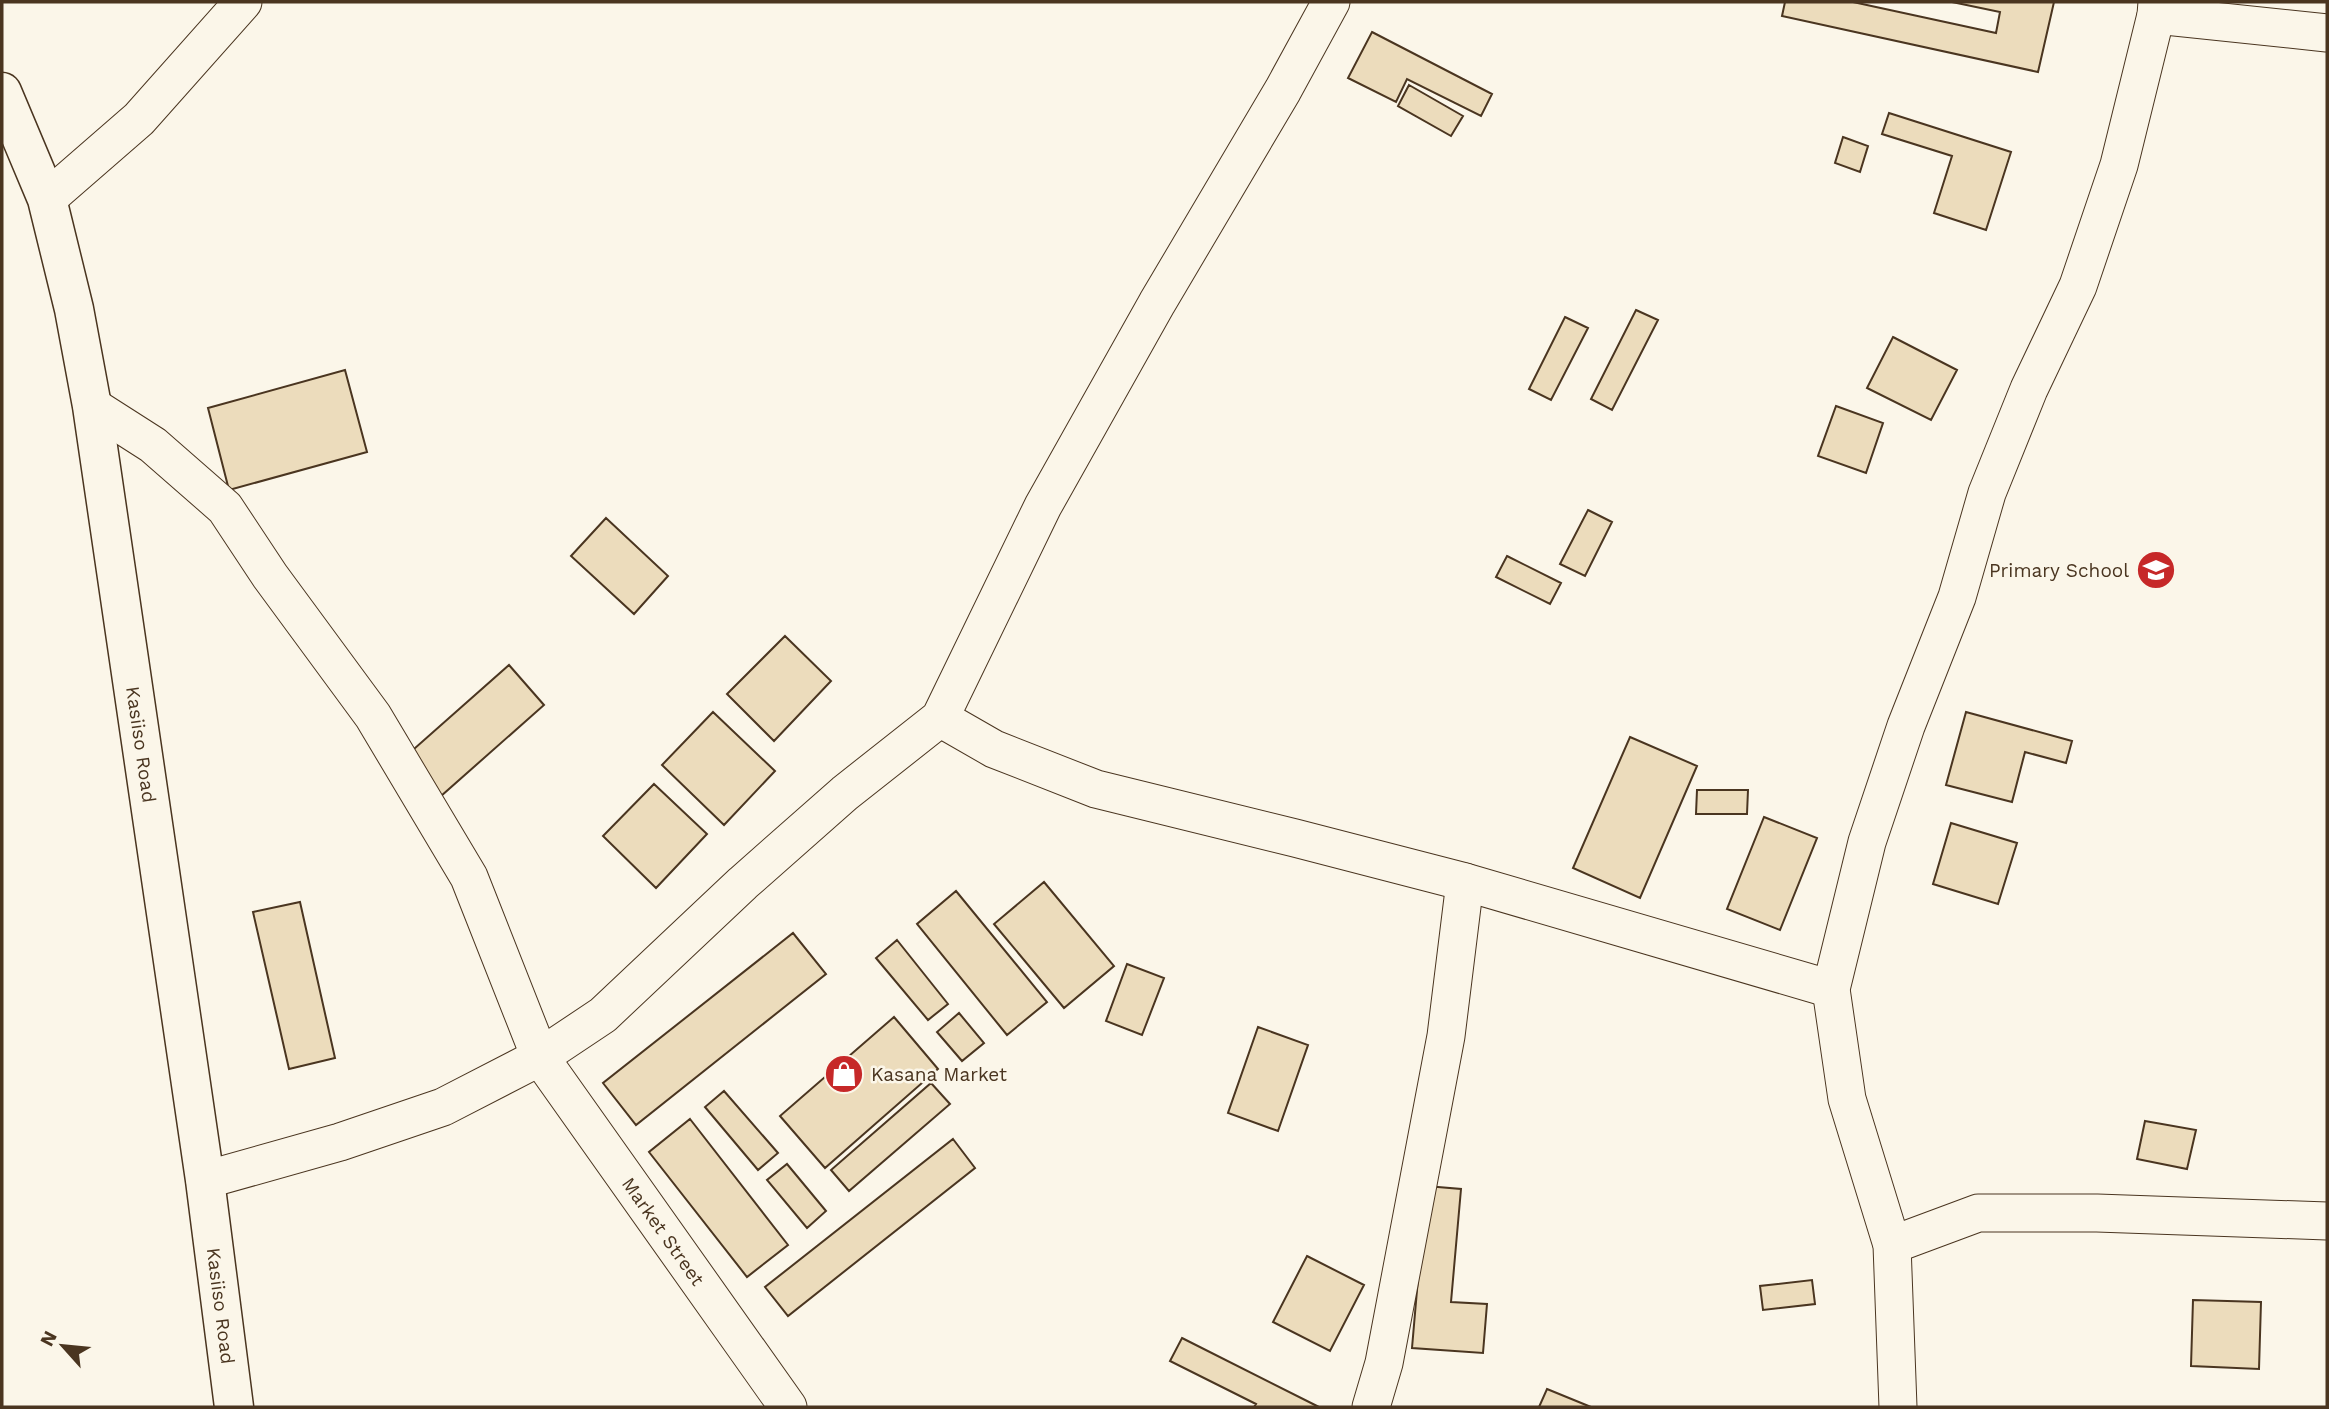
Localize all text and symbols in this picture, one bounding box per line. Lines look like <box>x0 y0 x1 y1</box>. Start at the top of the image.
school or university icon: Primary School <box>2135 549 2177 591</box>
place label: Primary School <box>1989 559 2129 582</box>
street label: Kasiiso Road <box>122 685 161 804</box>
shop icon: Kasana Market <box>823 1053 865 1095</box>
place label: Kasana Market <box>871 1063 1007 1086</box>
street label: Market Street <box>617 1173 710 1290</box>
street label: Kasiiso Road <box>202 1246 240 1365</box>
north arrow <box>28 1311 98 1381</box>
text: N <box>35 1327 62 1350</box>

